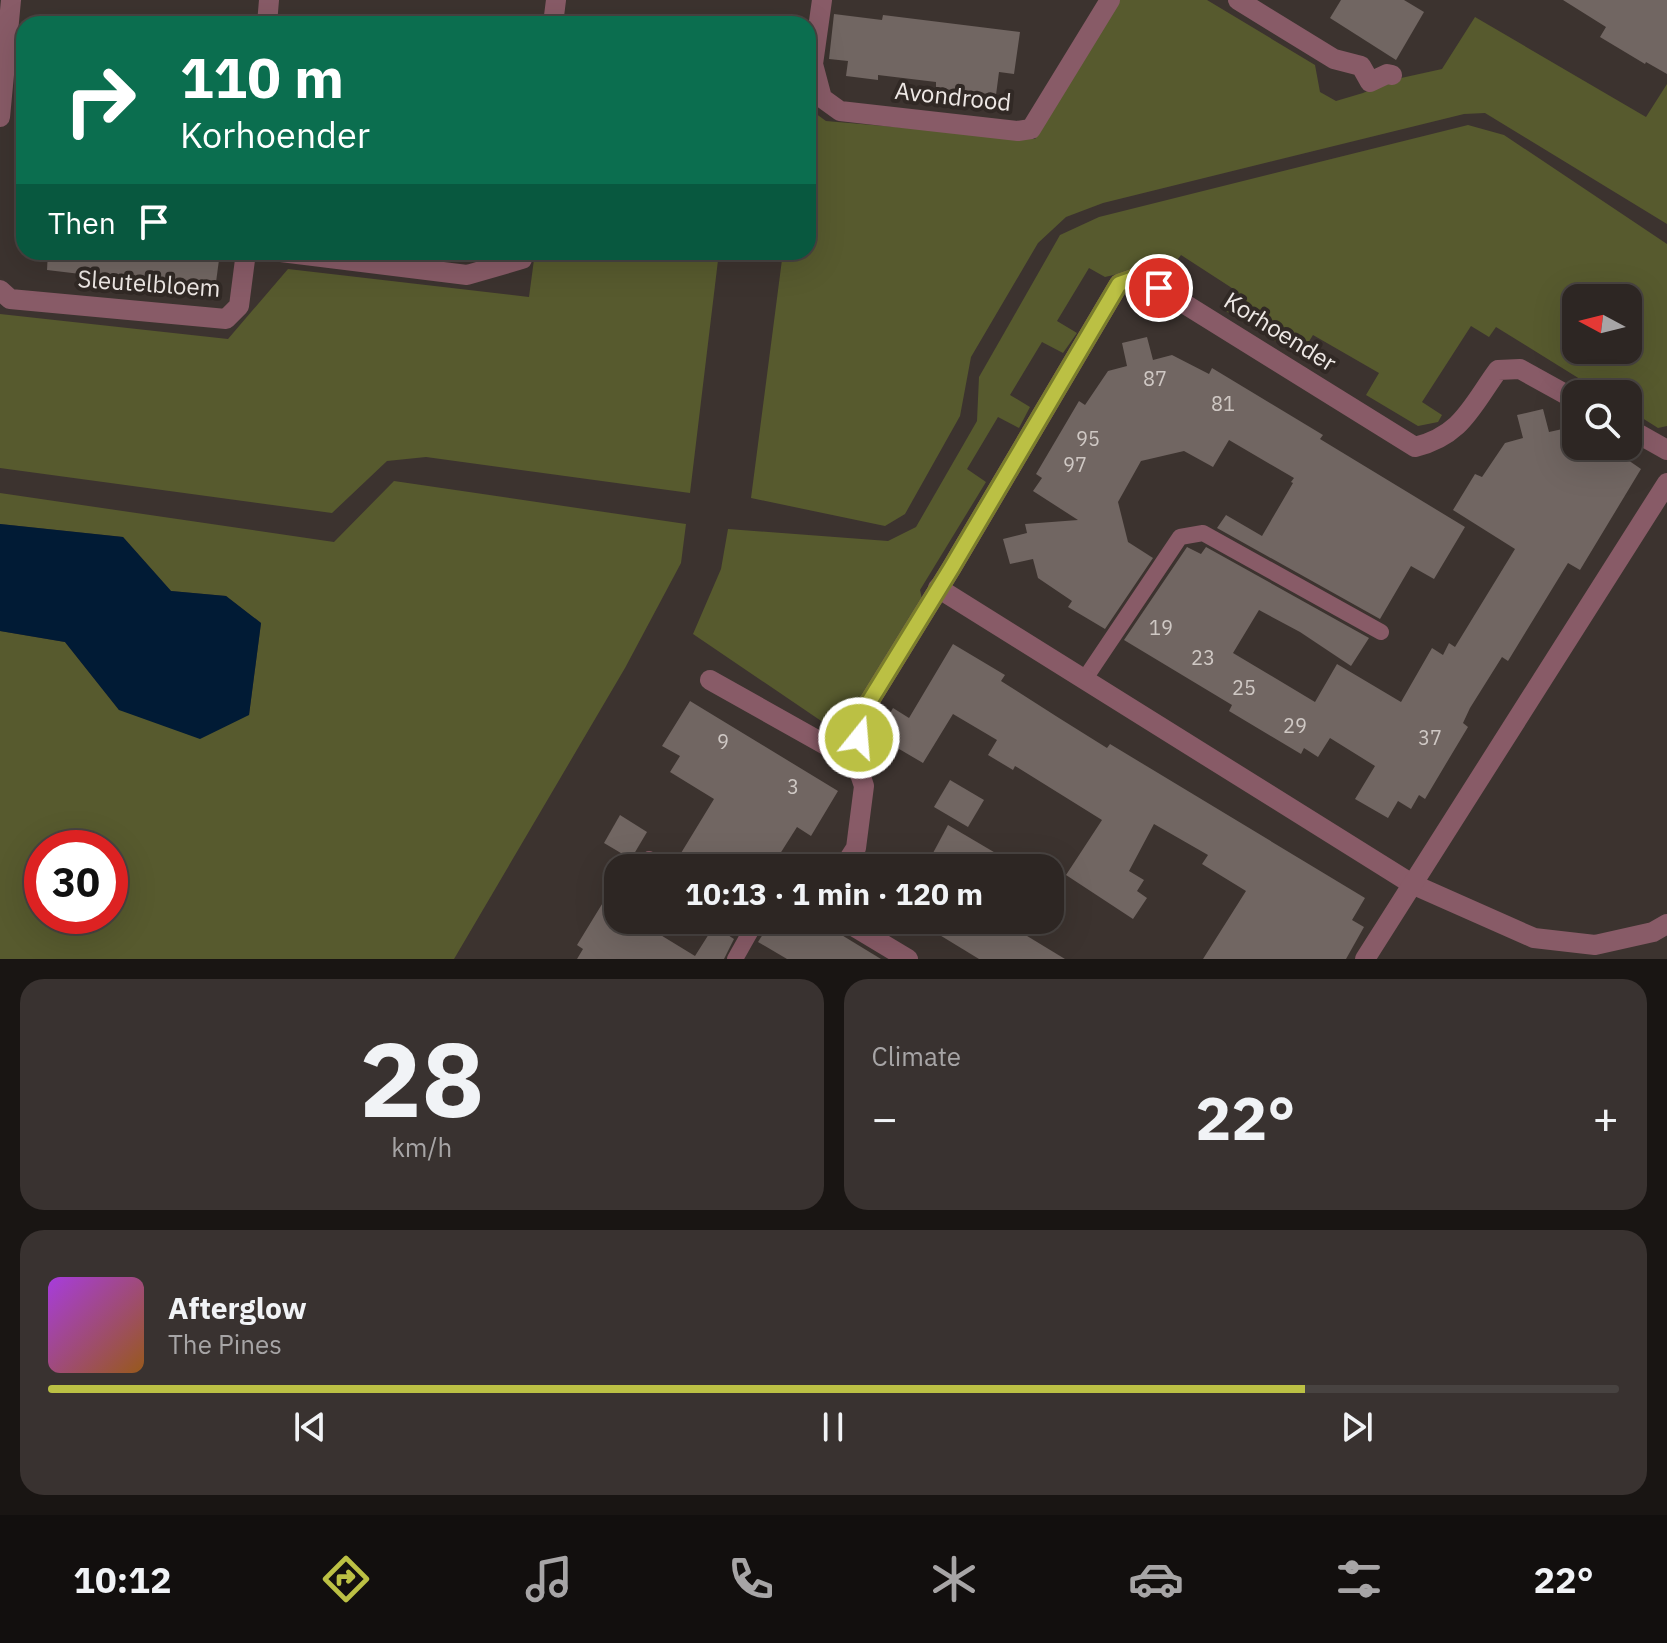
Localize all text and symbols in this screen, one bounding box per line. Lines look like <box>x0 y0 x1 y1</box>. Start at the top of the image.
text: 110 m <box>180 41 344 113</box>
icon: right <box>48 48 152 152</box>
street label: Avondrood <box>893 74 1013 118</box>
text: Korhoender <box>180 111 370 158</box>
icon: arrive <box>132 200 176 244</box>
text: Then <box>48 203 116 242</box>
pin <box>1125 254 1193 322</box>
street label: Sleutelbloem <box>76 262 222 304</box>
icon: arrive <box>1137 266 1181 310</box>
street label: Korhoender <box>1218 284 1343 378</box>
north arrow <box>1562 284 1642 364</box>
map controls <box>1562 284 1642 460</box>
house number: 87 <box>1143 365 1167 392</box>
button: search <box>1562 380 1642 460</box>
house number: 81 <box>1211 390 1235 417</box>
house number: 95 <box>1076 425 1100 452</box>
house number: 97 <box>1063 451 1087 478</box>
house number: 19 <box>1149 614 1173 641</box>
house number: 23 <box>1191 644 1215 671</box>
house number: 25 <box>1232 674 1256 701</box>
position arrow <box>817 696 901 780</box>
house number: 29 <box>1283 712 1307 739</box>
house number: 37 <box>1418 724 1442 751</box>
house number: 9 <box>717 728 729 755</box>
house number: 3 <box>787 773 799 800</box>
speed limit sign: 30 <box>24 830 128 934</box>
text: 10:13 · 1 min · 120 m <box>685 874 983 913</box>
text: 28 <box>359 1010 484 1146</box>
text: Climate <box>872 1039 961 1073</box>
text: 22° <box>1195 1078 1295 1157</box>
text: − <box>872 1089 898 1146</box>
text: + <box>1593 1089 1619 1146</box>
text: km/h <box>391 1130 452 1164</box>
text: Afterglow <box>168 1288 307 1327</box>
text: The Pines <box>168 1327 282 1361</box>
icon: previous <box>288 1405 332 1449</box>
icon: pause <box>811 1405 855 1449</box>
icon: next <box>1335 1405 1379 1449</box>
icon: directions <box>318 1551 374 1607</box>
icon: music <box>521 1551 577 1607</box>
icon: phone <box>723 1551 779 1607</box>
icon: climate <box>926 1551 982 1607</box>
icon: car <box>1128 1551 1184 1607</box>
icon: filters <box>1331 1551 1387 1607</box>
text: 10:12 <box>73 1556 172 1603</box>
text: 22° <box>1534 1556 1594 1603</box>

